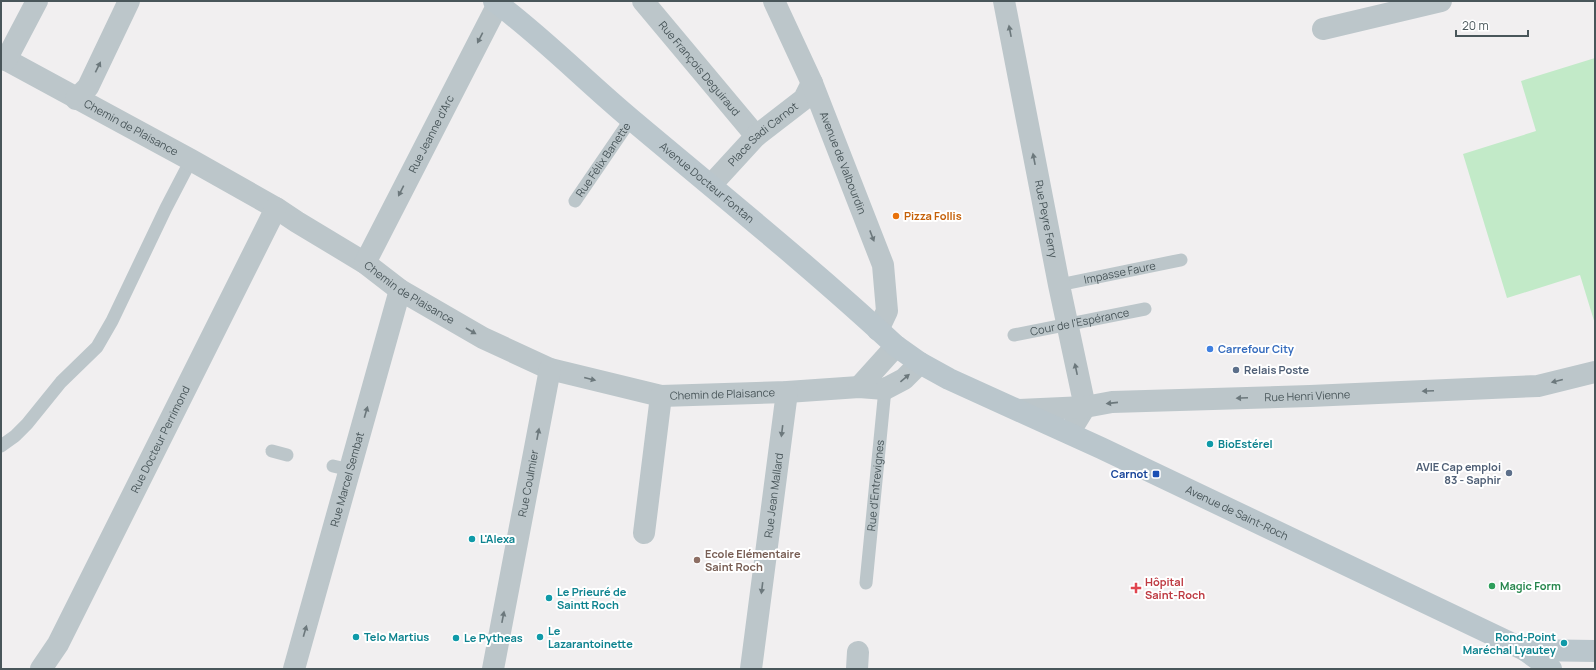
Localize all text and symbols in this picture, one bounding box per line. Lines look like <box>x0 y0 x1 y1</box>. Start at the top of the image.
scale bar <box>1456 12 1528 38</box>
text: 20 m <box>1462 17 1489 34</box>
street label: Rue François Deguiraud <box>656 18 744 119</box>
one-way arrow <box>1006 25 1012 37</box>
one-way arrow <box>477 33 483 44</box>
one-way arrow <box>95 61 101 73</box>
street label: Rue Jeanne d'Arc <box>405 92 457 175</box>
street label: Chemin de Plaisance <box>82 95 182 159</box>
street label: Place Sadi Carnot <box>724 98 801 169</box>
street label: Avenue de Valbourdin <box>817 109 870 216</box>
street label: Rue Félix Banette <box>572 119 634 200</box>
street label: Avenue Docteur Fontan <box>657 138 758 226</box>
one-way arrow <box>1031 153 1037 165</box>
street label: Rue Peyre Ferry <box>1032 179 1062 259</box>
one-way arrow <box>398 186 404 197</box>
place label: Pizza Follis <box>904 208 962 223</box>
marker: Pizza Follis <box>891 211 901 221</box>
one-way arrow <box>869 231 875 242</box>
street label: Chemin de Plaisance <box>362 257 458 327</box>
street label: Impasse Faure <box>1082 257 1157 287</box>
street label: Cour de l'Espérance <box>1029 304 1131 339</box>
one-way arrow <box>465 327 476 334</box>
place label: Carrefour City <box>1218 341 1295 356</box>
marker: Carrefour City <box>1205 344 1215 354</box>
place label: Relais Poste <box>1244 362 1310 377</box>
one-way arrow <box>1073 363 1079 375</box>
marker: Relais Poste <box>1231 365 1241 375</box>
one-way arrow <box>899 373 910 382</box>
one-way arrow <box>585 376 597 382</box>
one-way arrow <box>1551 378 1563 384</box>
street label: Rue Docteur Perrimond <box>127 383 193 495</box>
street label: Chemin de Plaisance <box>670 384 776 403</box>
street label: Rue Henri Vienne <box>1264 386 1351 404</box>
one-way arrow <box>1422 387 1434 394</box>
one-way arrow <box>1235 395 1248 401</box>
one-way arrow <box>1106 399 1118 406</box>
one-way arrow <box>363 406 369 418</box>
one-way arrow <box>779 425 785 437</box>
one-way arrow <box>535 428 541 440</box>
street label: Rue Marcel Sembat <box>326 430 367 528</box>
place label: BioEstérel <box>1218 436 1273 451</box>
street label: Rue d'Entrevignes <box>863 439 887 532</box>
marker: BioEstérel <box>1205 439 1215 449</box>
street label: Rue Coulmier <box>514 448 542 518</box>
street label: Rue Jean Mallard <box>760 452 786 539</box>
place label: AVIE Cap emploi 83 - Saphir <box>1416 459 1502 487</box>
place label: Carnot <box>1111 466 1148 481</box>
marker: AVIE Cap emploi 83 - Saphir <box>1504 468 1514 478</box>
marker: Carnot <box>1151 469 1161 479</box>
street label: Avenue de Saint-Roch <box>1183 481 1291 543</box>
place label: L'Alexa <box>480 531 515 546</box>
marker: L'Alexa <box>467 534 477 544</box>
place label: Ecole Elémentaire Saint Roch <box>705 546 801 574</box>
marker: Ecole Elémentaire Saint Roch <box>692 555 702 565</box>
place label: Hôpital Saint-Roch <box>1145 574 1205 602</box>
place label: Magic Form <box>1500 578 1561 593</box>
marker: Magic Form <box>1487 581 1497 591</box>
one-way arrow <box>758 582 765 594</box>
marker: Hôpital Saint-Roch <box>1130 582 1142 594</box>
place label: Le Prieuré de Saintt Roch <box>557 584 627 612</box>
marker: Le Prieuré de Saintt Roch <box>544 593 554 603</box>
one-way arrow <box>501 611 507 623</box>
place label: Le Lazarantoinette <box>548 623 633 651</box>
one-way arrow <box>302 625 308 637</box>
place label: Telo Martius <box>364 629 429 644</box>
place label: Rond-Point Maréchal Lyautey <box>1463 629 1557 657</box>
place label: Le Pytheas <box>464 630 523 645</box>
marker: Telo Martius <box>351 632 361 642</box>
marker: Le Lazarantoinette <box>535 632 545 642</box>
marker: Le Pytheas <box>451 633 461 643</box>
marker: Rond-Point Maréchal Lyautey <box>1559 638 1569 648</box>

